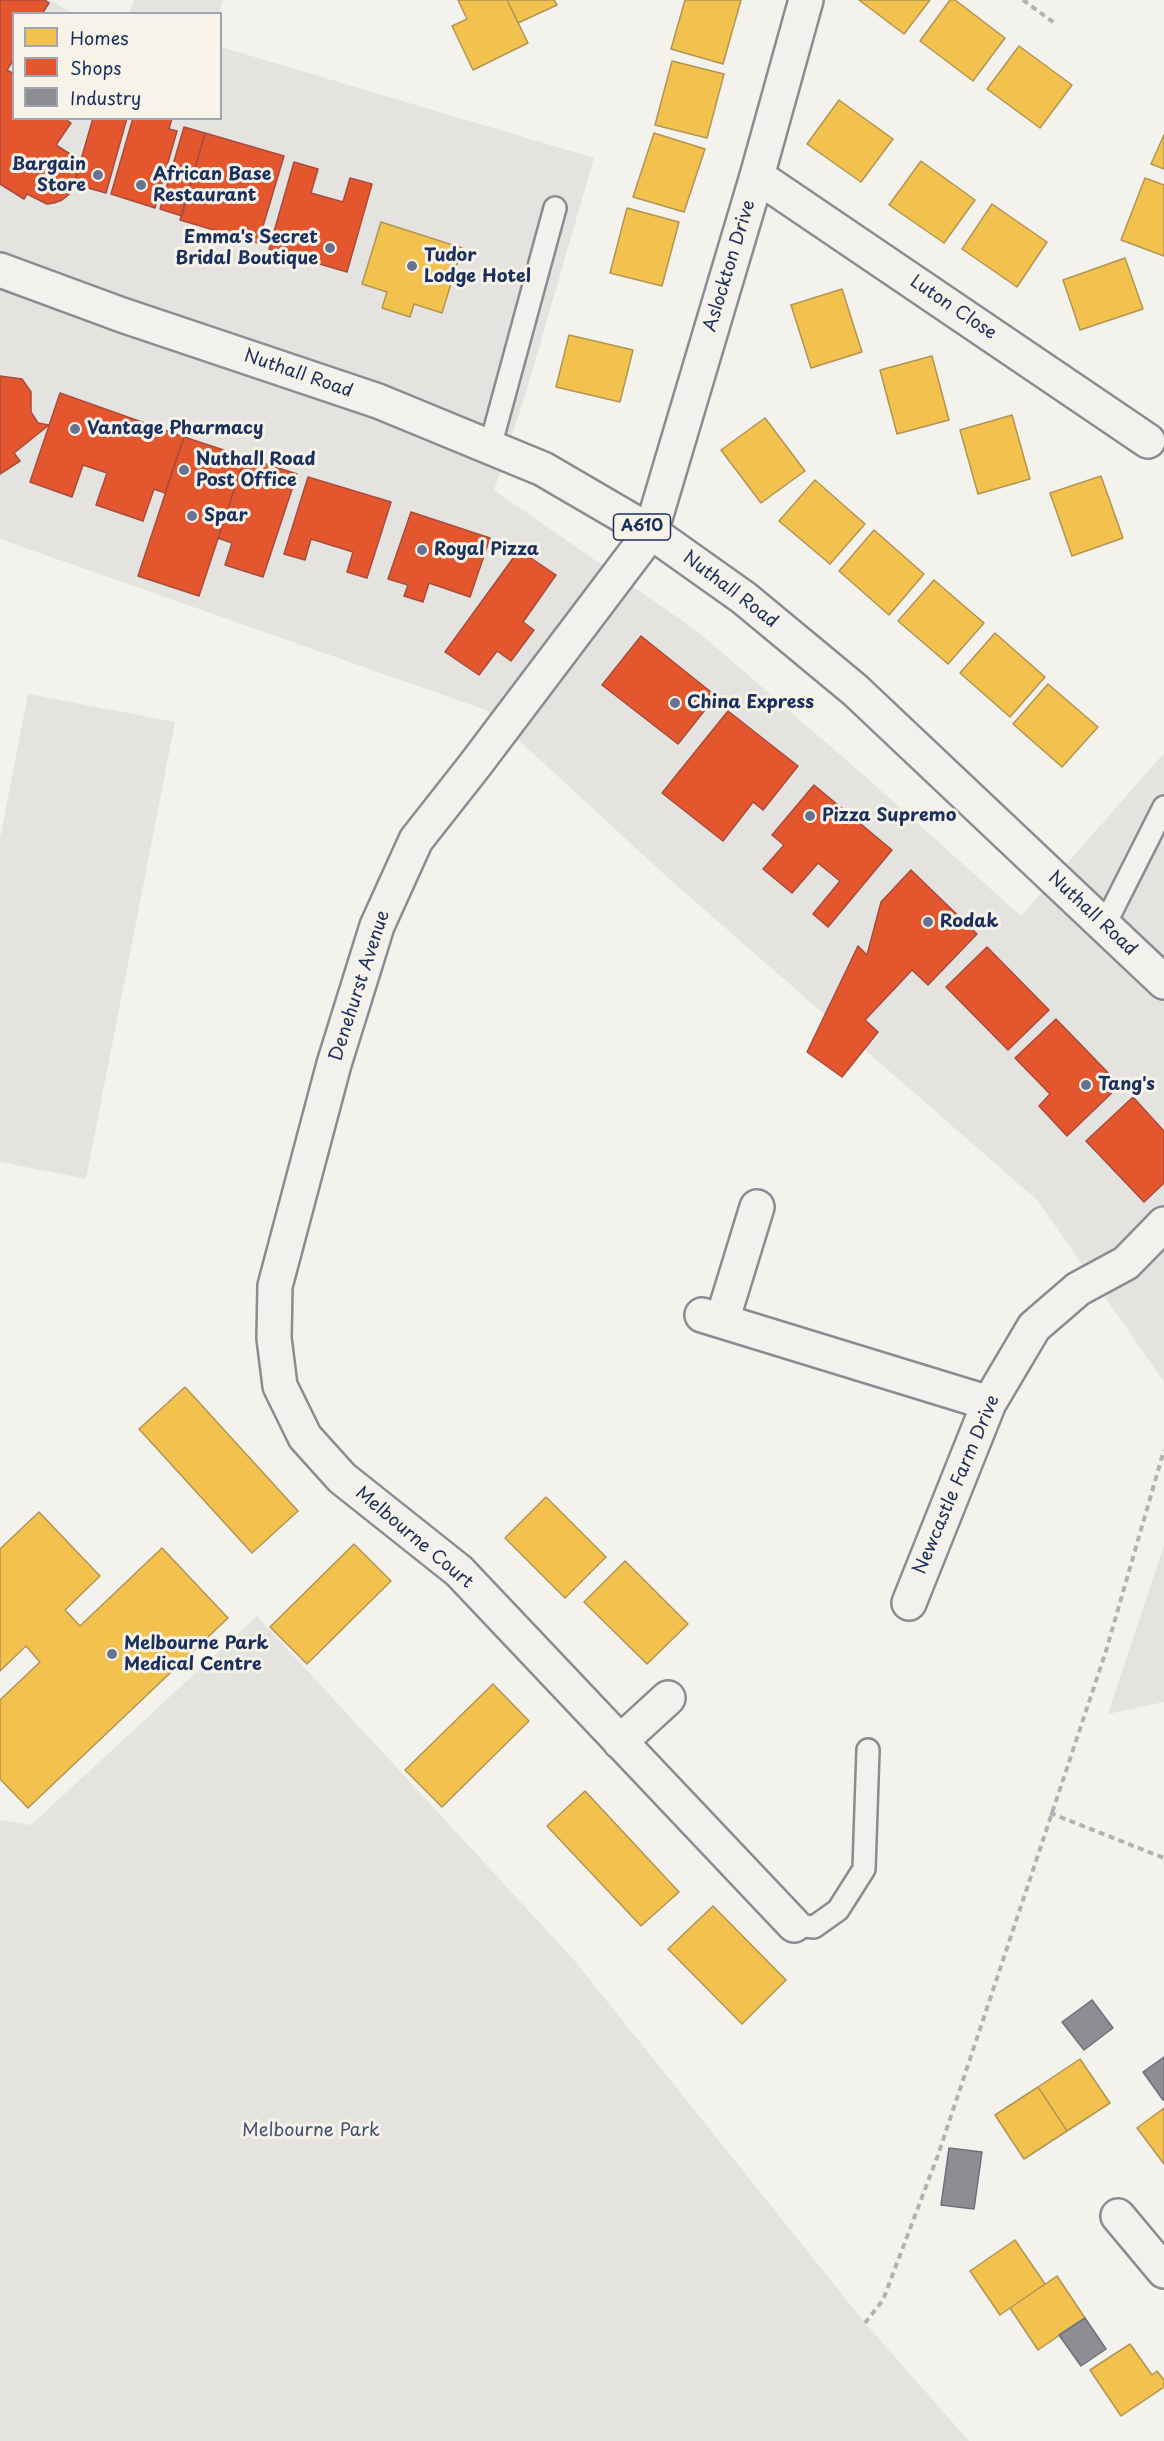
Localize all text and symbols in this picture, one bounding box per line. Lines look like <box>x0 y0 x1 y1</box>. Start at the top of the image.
legend <box>12 12 222 120</box>
text: Homes <box>70 24 128 51</box>
text: Shops <box>70 54 121 81</box>
text: Industry <box>70 84 141 111</box>
place label: Bargain Store <box>12 154 86 196</box>
place label: African Base Restaurant <box>153 164 271 207</box>
marker: Bargain Store <box>91 168 105 182</box>
marker: African Base Restaurant <box>134 178 148 192</box>
street label: Aslockton Drive <box>700 198 760 334</box>
place label: Emma's Secret Bridal Boutique <box>175 227 318 270</box>
marker: Emma's Secret Bridal Boutique <box>323 241 337 255</box>
place label: Tudor Lodge Hotel <box>424 245 531 288</box>
marker: Tudor Lodge Hotel <box>405 259 419 273</box>
street label: Luton Close <box>906 271 1000 345</box>
street label: Nuthall Road <box>241 345 355 403</box>
place label: Vantage Pharmacy <box>87 418 263 440</box>
marker: Vantage Pharmacy <box>68 422 82 436</box>
place label: Nuthall Road Post Office <box>196 449 316 492</box>
marker: Nuthall Road Post Office <box>177 463 191 477</box>
place label: Spar <box>204 505 248 527</box>
marker: Spar <box>185 509 199 523</box>
road number: A610 <box>614 514 670 540</box>
place label: Royal Pizza <box>434 539 539 561</box>
marker: Royal Pizza <box>415 543 429 557</box>
street label: Nuthall Road <box>678 547 782 633</box>
place label: China Express <box>687 692 814 714</box>
marker: China Express <box>668 696 682 710</box>
place label: Pizza Supremo <box>822 805 956 827</box>
marker: Pizza Supremo <box>803 809 817 823</box>
street label: Nuthall Road <box>1043 867 1141 961</box>
street label: Denehurst Avenue <box>325 908 395 1064</box>
place label: Rodak <box>940 911 999 933</box>
marker: Rodak <box>921 915 935 929</box>
place label: Tang's <box>1098 1074 1155 1096</box>
marker: Tang's <box>1079 1078 1093 1092</box>
street label: Newcastle Farm Drive <box>909 1392 1005 1578</box>
street label: Melbourne Court <box>351 1482 477 1594</box>
place label: Melbourne Park Medical Centre <box>124 1633 269 1676</box>
marker: Melbourne Park Medical Centre <box>105 1647 119 1661</box>
park label: Melbourne Park <box>242 2120 380 2142</box>

